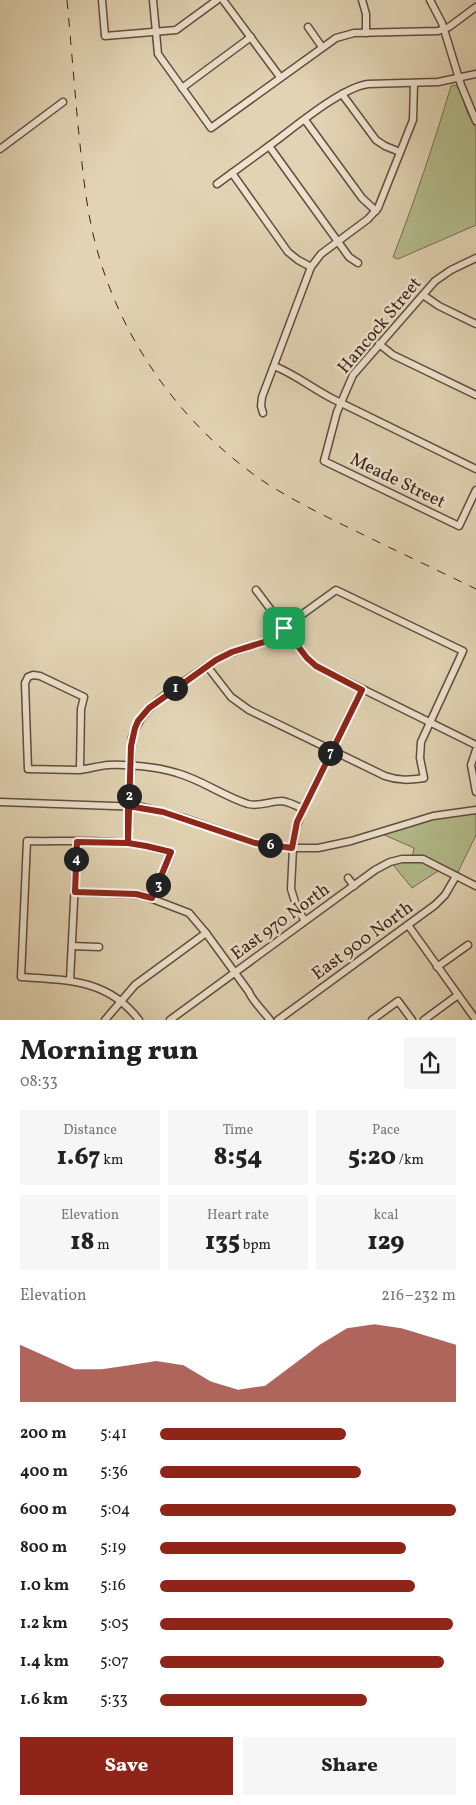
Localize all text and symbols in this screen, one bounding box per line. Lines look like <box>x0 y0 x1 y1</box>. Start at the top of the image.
street label: Hancock Street <box>332 272 428 380</box>
street label: Meade Street <box>345 447 449 515</box>
pin <box>263 607 305 649</box>
icon: arrive <box>270 614 298 642</box>
pin: 1 <box>162 676 188 700</box>
text: 1 <box>173 679 178 698</box>
pin: 7 <box>318 740 342 766</box>
text: 7 <box>327 744 334 763</box>
pin: 2 <box>116 784 142 808</box>
text: 2 <box>126 787 133 806</box>
pin: 6 <box>258 832 282 858</box>
text: 6 <box>267 836 274 855</box>
pin: 4 <box>64 846 88 872</box>
text: 4 <box>72 850 81 869</box>
pin: 3 <box>146 872 170 898</box>
text: 3 <box>155 876 162 895</box>
street label: East 970 North <box>226 878 336 967</box>
street label: East 900 North <box>307 896 419 987</box>
text: Morning run <box>20 1032 198 1071</box>
button: share <box>404 1037 456 1089</box>
text: 08:33 <box>20 1071 58 1093</box>
text: Distance <box>63 1121 117 1140</box>
text: Time <box>223 1121 253 1140</box>
text: Pace <box>372 1121 400 1140</box>
text: 1.67 <box>57 1140 101 1175</box>
text: 8:54 <box>214 1140 262 1175</box>
text: 5:20 <box>348 1140 396 1175</box>
text: km <box>101 1151 123 1170</box>
text: /km <box>396 1151 424 1170</box>
text: Elevation <box>61 1206 119 1225</box>
text: Heart rate <box>207 1206 269 1225</box>
text: kcal <box>374 1206 398 1225</box>
text: 18 <box>70 1225 95 1260</box>
text: 135 <box>205 1225 240 1260</box>
text: 129 <box>367 1225 405 1260</box>
text: m <box>95 1236 110 1255</box>
text: bpm <box>240 1236 271 1255</box>
text: Elevation <box>20 1285 87 1307</box>
text: 216–232 m <box>381 1285 456 1307</box>
text: 200 m <box>20 1423 67 1445</box>
text: 5:41 <box>100 1423 127 1445</box>
text: 400 m <box>20 1461 68 1483</box>
text: 5:36 <box>100 1461 128 1483</box>
text: 600 m <box>20 1499 67 1521</box>
text: 5:04 <box>100 1499 130 1521</box>
text: 800 m <box>20 1537 67 1559</box>
text: 5:19 <box>100 1537 126 1559</box>
text: 1.0 km <box>20 1575 69 1597</box>
text: 5:16 <box>100 1575 126 1597</box>
text: 1.2 km <box>20 1613 68 1635</box>
text: 5:05 <box>100 1613 129 1635</box>
text: 1.4 km <box>20 1651 69 1673</box>
text: 5:07 <box>100 1651 129 1673</box>
text: 1.6 km <box>20 1689 68 1711</box>
text: 5:33 <box>100 1689 128 1711</box>
button: Save <box>20 1737 233 1795</box>
button: Share <box>243 1737 456 1795</box>

